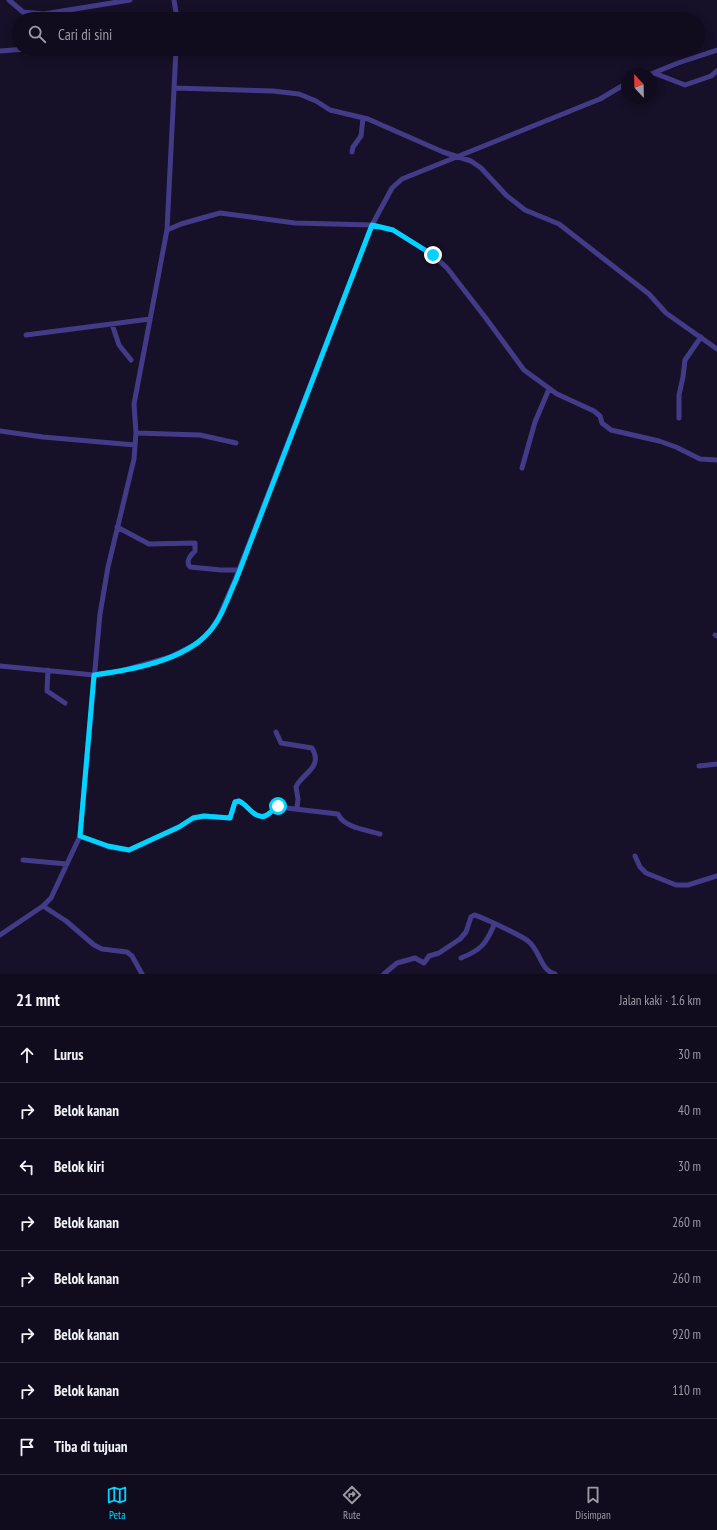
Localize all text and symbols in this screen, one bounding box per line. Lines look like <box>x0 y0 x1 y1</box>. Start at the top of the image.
search box <box>12 12 705 56</box>
icon: search <box>26 23 48 45</box>
text: Cari di sini <box>58 25 112 44</box>
north arrow <box>621 68 657 104</box>
route end <box>424 246 442 264</box>
route start <box>269 797 287 815</box>
text: 21 mnt <box>16 989 60 1011</box>
text: Jalan kaki · 1.6 km <box>619 992 701 1009</box>
icon: ahead <box>16 1044 38 1066</box>
text: Lurus <box>54 1045 83 1064</box>
text: 30 m <box>678 1046 701 1063</box>
icon: right <box>16 1100 38 1122</box>
text: Belok kanan <box>54 1101 119 1120</box>
text: 40 m <box>678 1102 701 1119</box>
icon: left <box>16 1156 38 1178</box>
text: Belok kiri <box>54 1157 104 1176</box>
text: 30 m <box>678 1158 701 1175</box>
icon: right <box>16 1212 38 1234</box>
text: Belok kanan <box>54 1213 119 1232</box>
text: 260 m <box>672 1214 701 1231</box>
icon: right <box>16 1268 38 1290</box>
text: Belok kanan <box>54 1269 119 1288</box>
text: 260 m <box>672 1270 701 1287</box>
icon: right <box>16 1324 38 1346</box>
text: Belok kanan <box>54 1325 119 1344</box>
text: 920 m <box>672 1326 701 1343</box>
icon: right <box>16 1380 38 1402</box>
text: Belok kanan <box>54 1381 119 1400</box>
text: 110 m <box>672 1382 701 1399</box>
icon: arrive <box>16 1436 38 1458</box>
text: Tiba di tujuan <box>54 1437 128 1456</box>
tab: Peta <box>106 1484 128 1522</box>
tab: Rute <box>341 1484 363 1522</box>
tab: Disimpan <box>575 1484 611 1522</box>

